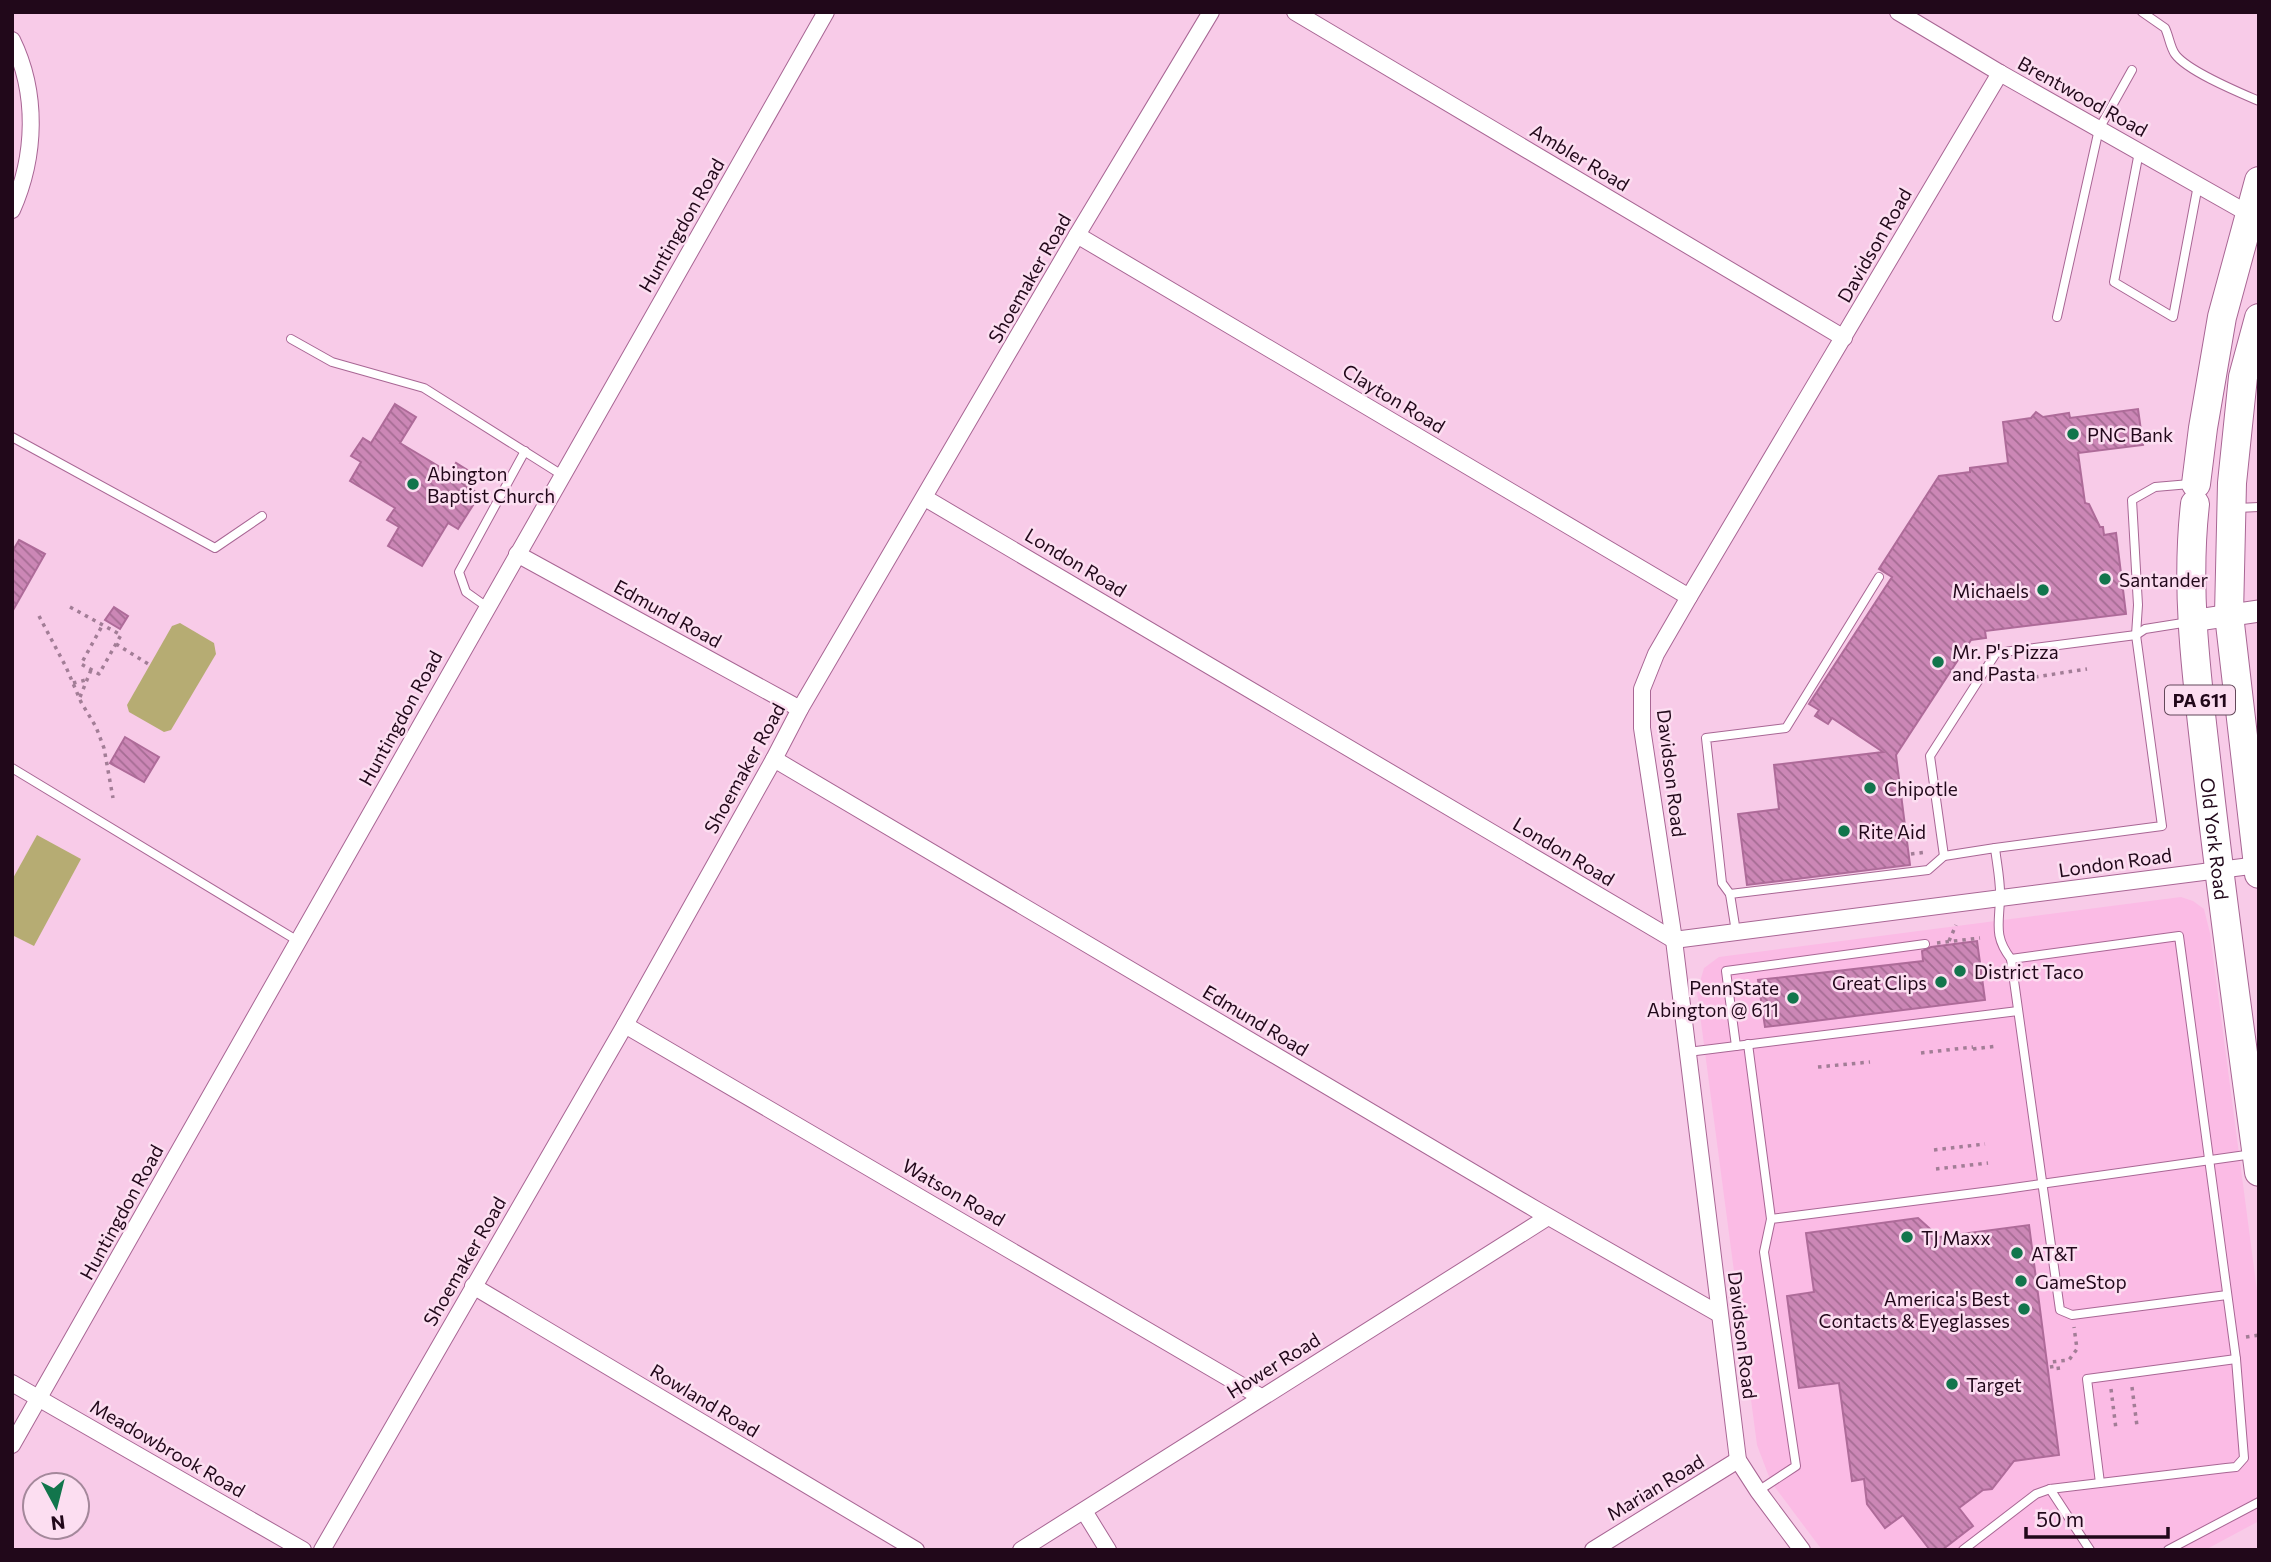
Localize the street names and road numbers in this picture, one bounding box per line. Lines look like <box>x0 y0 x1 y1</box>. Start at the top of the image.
street label: Brentwood Road <box>2014 51 2152 141</box>
street label: Ambler Road <box>1526 118 1634 196</box>
street label: Huntingdon Road <box>633 154 729 296</box>
street label: Davidson Road <box>1832 184 1916 306</box>
street label: Shoemaker Road <box>983 209 1075 347</box>
street label: Clayton Road <box>1339 358 1449 438</box>
street label: London Road <box>1021 523 1131 601</box>
street label: Edmund Road <box>610 574 726 652</box>
street label: Huntingdon Road <box>353 647 447 789</box>
road number: PA 611 <box>2165 686 2235 714</box>
street label: Shoemaker Road <box>699 699 789 837</box>
street label: Davidson Road <box>1653 708 1691 838</box>
street label: Old York Road <box>2197 776 2234 901</box>
street label: London Road <box>1509 812 1619 890</box>
street label: London Road <box>2057 843 2173 881</box>
street label: Edmund Road <box>1199 979 1313 1061</box>
street label: Huntingdon Road <box>74 1141 168 1283</box>
street label: Watson Road <box>898 1153 1010 1231</box>
street label: Shoemaker Road <box>418 1192 510 1330</box>
street label: Davidson Road <box>1724 1270 1762 1400</box>
street label: Hower Road <box>1222 1327 1324 1403</box>
street label: Rowland Road <box>646 1358 764 1442</box>
street label: Meadowbrook Road <box>87 1394 249 1502</box>
street label: Marian Road <box>1602 1449 1708 1525</box>

